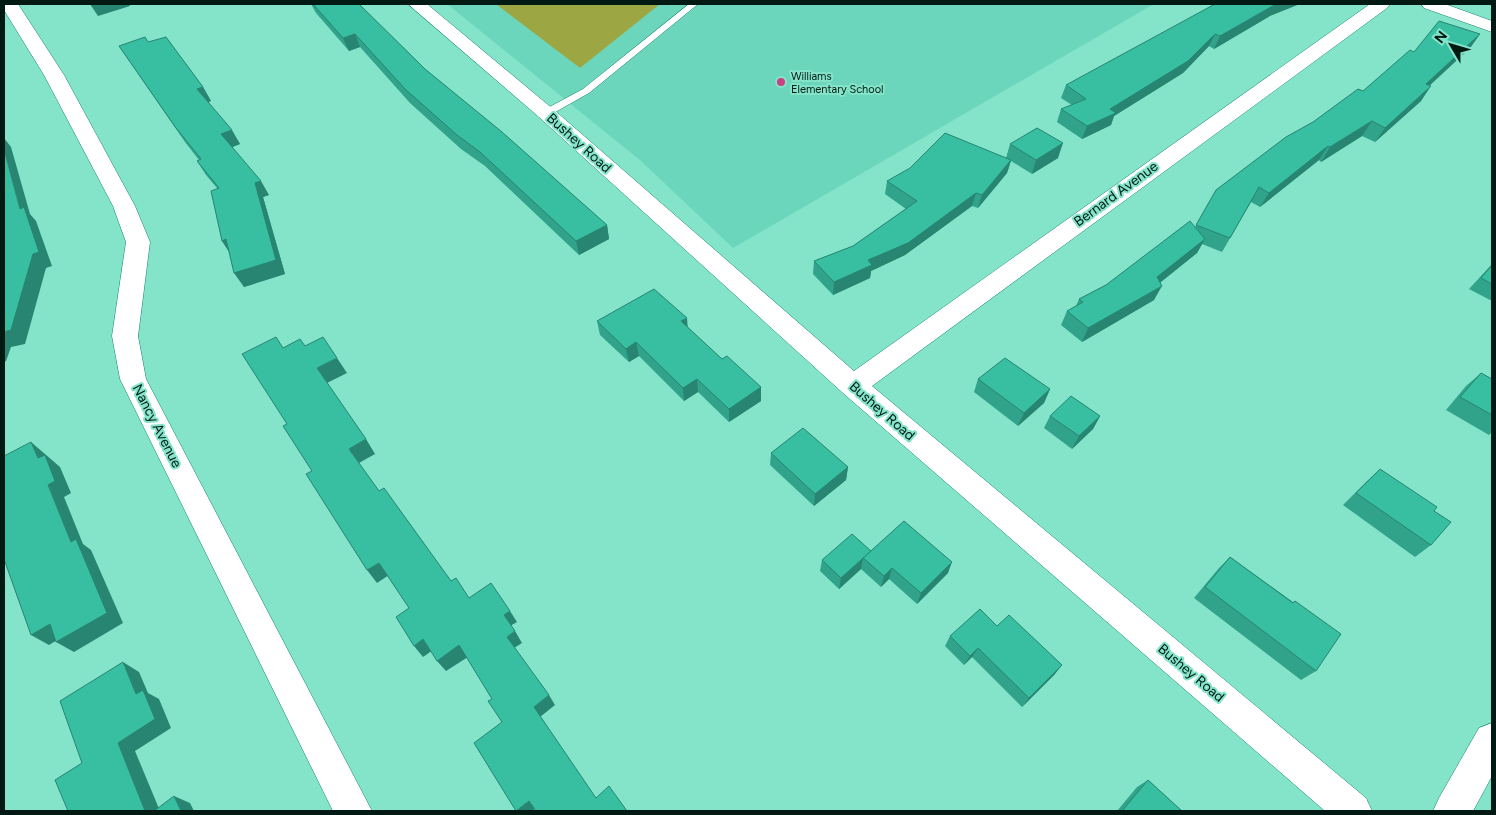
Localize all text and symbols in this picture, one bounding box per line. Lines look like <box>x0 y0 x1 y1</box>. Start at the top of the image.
north arrow <box>1426 20 1476 70</box>
text: N <box>1431 28 1451 47</box>
place label: Williams Elementary School <box>791 70 883 96</box>
marker: Williams Elementary School <box>775 76 787 88</box>
street label: Bushey Road <box>543 110 615 176</box>
street label: Bernard Avenue <box>1071 158 1162 230</box>
street label: Bushey Road <box>846 378 918 444</box>
street label: Nancy Avenue <box>129 381 185 471</box>
street label: Bushey Road <box>1154 640 1228 706</box>

